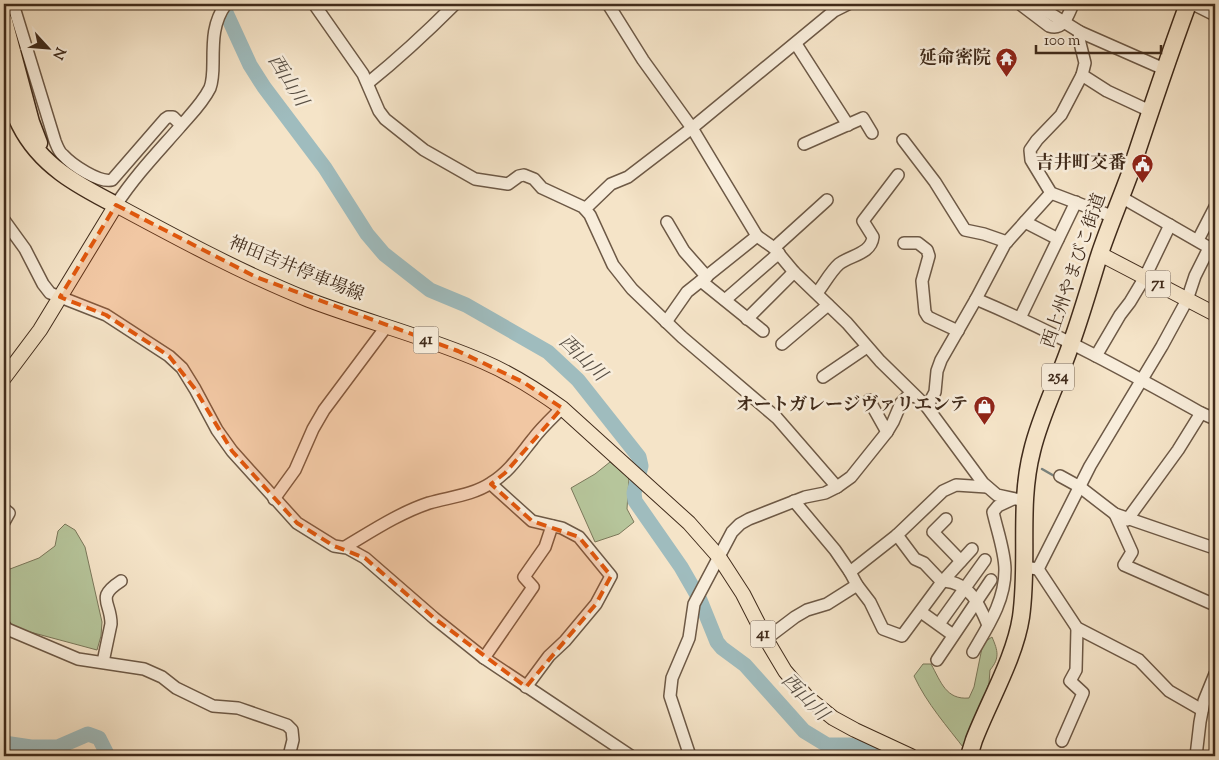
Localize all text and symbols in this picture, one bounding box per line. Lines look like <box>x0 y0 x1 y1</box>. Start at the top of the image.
north arrow <box>22 22 72 72</box>
scale bar <box>1036 22 1162 54</box>
text: 100 m <box>1044 31 1081 52</box>
text: N <box>46 43 69 62</box>
place label: 延命密院 <box>919 46 991 72</box>
temple icon: 延命密院 <box>995 47 1019 78</box>
water label: 西山川 <box>260 50 315 114</box>
place label: 吉井町交番 <box>1036 151 1126 177</box>
public building icon: 吉井町交番 <box>1130 152 1154 183</box>
street label: 西上州やまびこ街道 <box>1036 190 1114 352</box>
street label: 神田吉井停車場線 <box>224 231 368 309</box>
road number: 71 <box>1146 270 1170 298</box>
road number: 41 <box>414 326 438 354</box>
water label: 西山川 <box>552 329 613 390</box>
road number: 254 <box>1042 364 1074 391</box>
place label: オートガレージヴァリエンテ <box>735 393 968 419</box>
shop icon: オートガレージヴァリエンテ <box>972 394 996 425</box>
road number: 41 <box>750 620 776 648</box>
water label: 西山川 <box>774 668 835 729</box>

